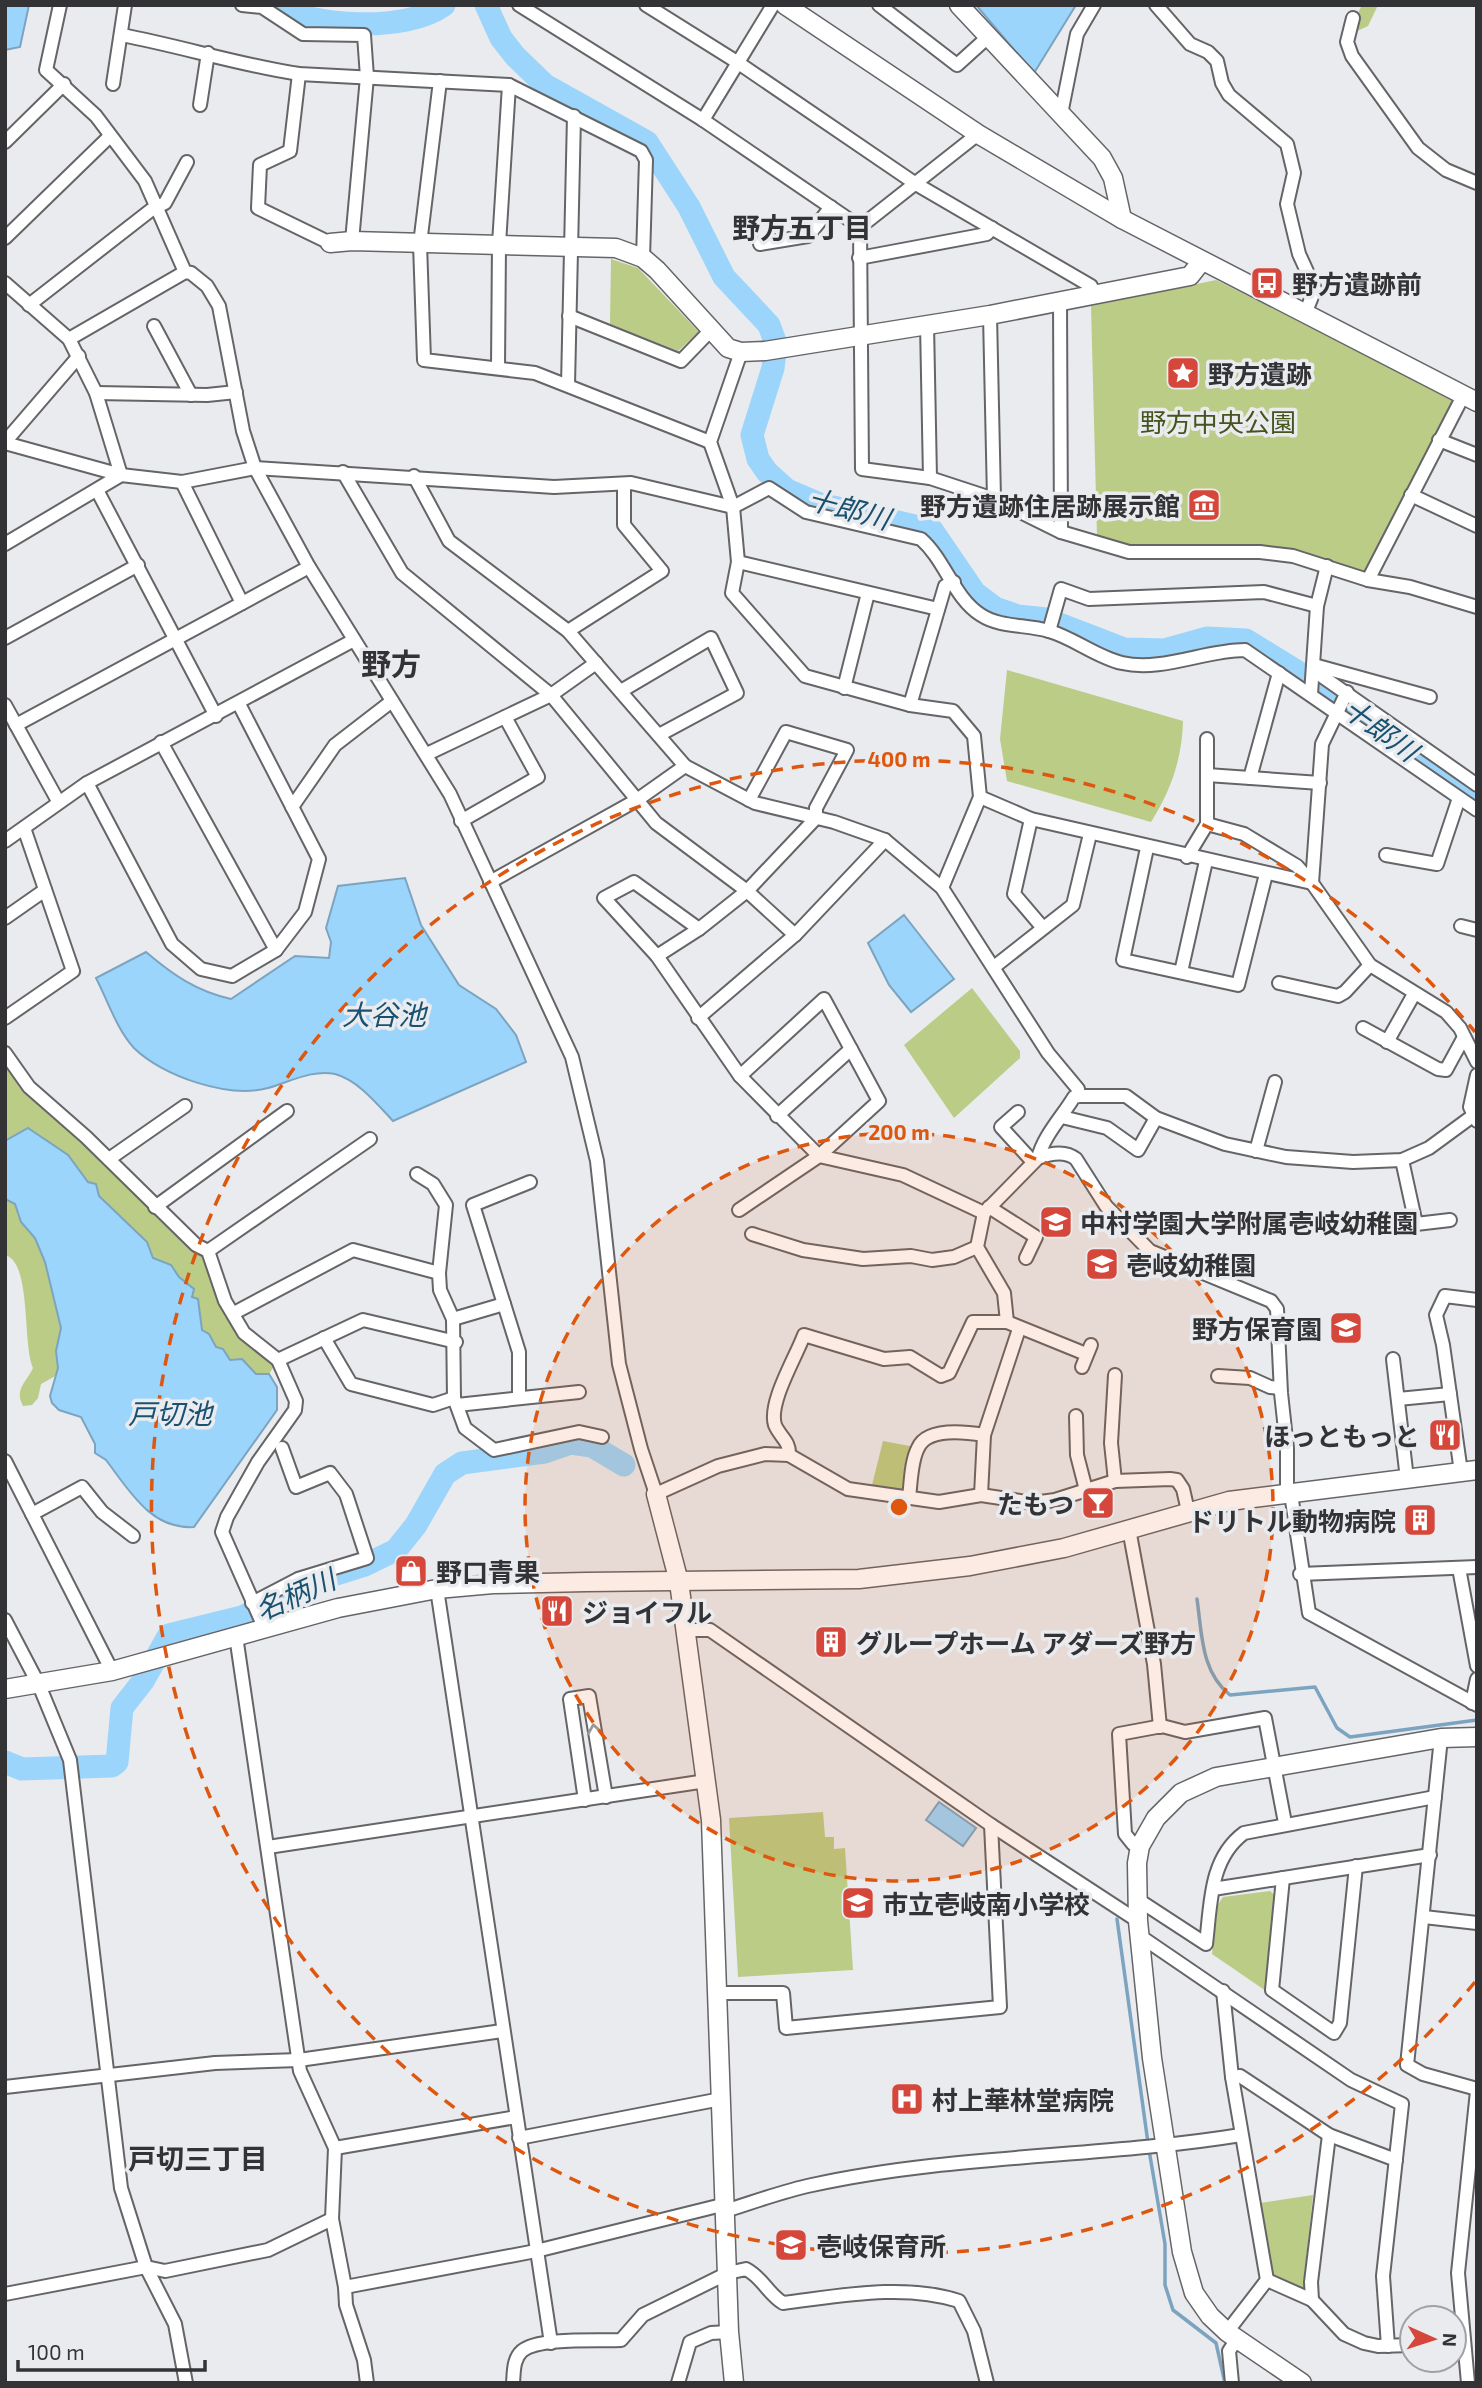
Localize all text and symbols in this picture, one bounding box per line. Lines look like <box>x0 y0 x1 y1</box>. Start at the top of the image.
district label: 野方五丁目 <box>732 210 872 244</box>
bus stop icon: 野方遺跡前 <box>1248 264 1286 302</box>
place label: 野方遺跡前 <box>1292 268 1422 299</box>
place icon: 野方遺跡 <box>1164 354 1202 392</box>
place label: 野方遺跡 <box>1208 358 1312 389</box>
park label: 野方中央公園 <box>1140 406 1296 437</box>
water label: 十郎川 <box>804 481 897 536</box>
museum icon: 野方遺跡住居跡展示館 <box>1185 486 1223 524</box>
place label: 野方遺跡住居跡展示館 <box>920 490 1180 521</box>
district label: 野方 <box>361 645 421 681</box>
water label: 十郎川 <box>1337 691 1427 769</box>
text: 400 m <box>868 746 930 771</box>
water label: 大谷池 <box>342 997 429 1031</box>
text: 200 m <box>868 1119 930 1144</box>
school or university icon: 中村学園大学附属壱岐幼稚園 <box>1037 1203 1075 1241</box>
place label: 中村学園大学附属壱岐幼稚園 <box>1080 1207 1418 1238</box>
school or university icon: 壱岐幼稚園 <box>1083 1245 1121 1283</box>
place label: 壱岐幼稚園 <box>1126 1249 1256 1280</box>
school or university icon: 野方保育園 <box>1327 1309 1365 1347</box>
place label: 野方保育園 <box>1192 1313 1322 1344</box>
water label: 戸切池 <box>128 1396 215 1430</box>
restaurant icon: ほっともっと <box>1426 1416 1464 1454</box>
place label: ほっともっと <box>1264 1420 1420 1451</box>
bar icon: たもつ <box>1079 1484 1117 1522</box>
place label: たもつ <box>997 1488 1074 1519</box>
centre of rings <box>887 1495 911 1519</box>
building icon: ドリトル動物病院 <box>1401 1501 1439 1539</box>
place label: ドリトル動物病院 <box>1188 1505 1396 1536</box>
shop icon: 野口青果 <box>392 1552 430 1590</box>
place label: 野口青果 <box>436 1556 540 1587</box>
water label: 名柄川 <box>250 1560 343 1627</box>
restaurant icon: ジョイフル <box>538 1592 576 1630</box>
place label: ジョイフル <box>582 1596 712 1627</box>
building icon: グループホーム アダーズ野方 <box>812 1623 850 1661</box>
place label: グループホーム アダーズ野方 <box>856 1627 1196 1658</box>
one-way arrow <box>587 1723 602 1735</box>
school or university icon: 市立壱岐南小学校 <box>839 1884 877 1922</box>
place label: 市立壱岐南小学校 <box>882 1888 1090 1919</box>
hospital icon: 村上華林堂病院 <box>888 2080 926 2118</box>
place label: 村上華林堂病院 <box>932 2084 1114 2115</box>
district label: 戸切三丁目 <box>128 2141 268 2175</box>
school or university icon: 壱岐保育所 <box>772 2226 810 2264</box>
place label: 壱岐保育所 <box>816 2230 946 2261</box>
north arrow <box>1398 2304 1468 2374</box>
scale bar <box>18 2328 205 2372</box>
text: N <box>1439 2332 1462 2347</box>
text: 100 m <box>28 2339 85 2364</box>

